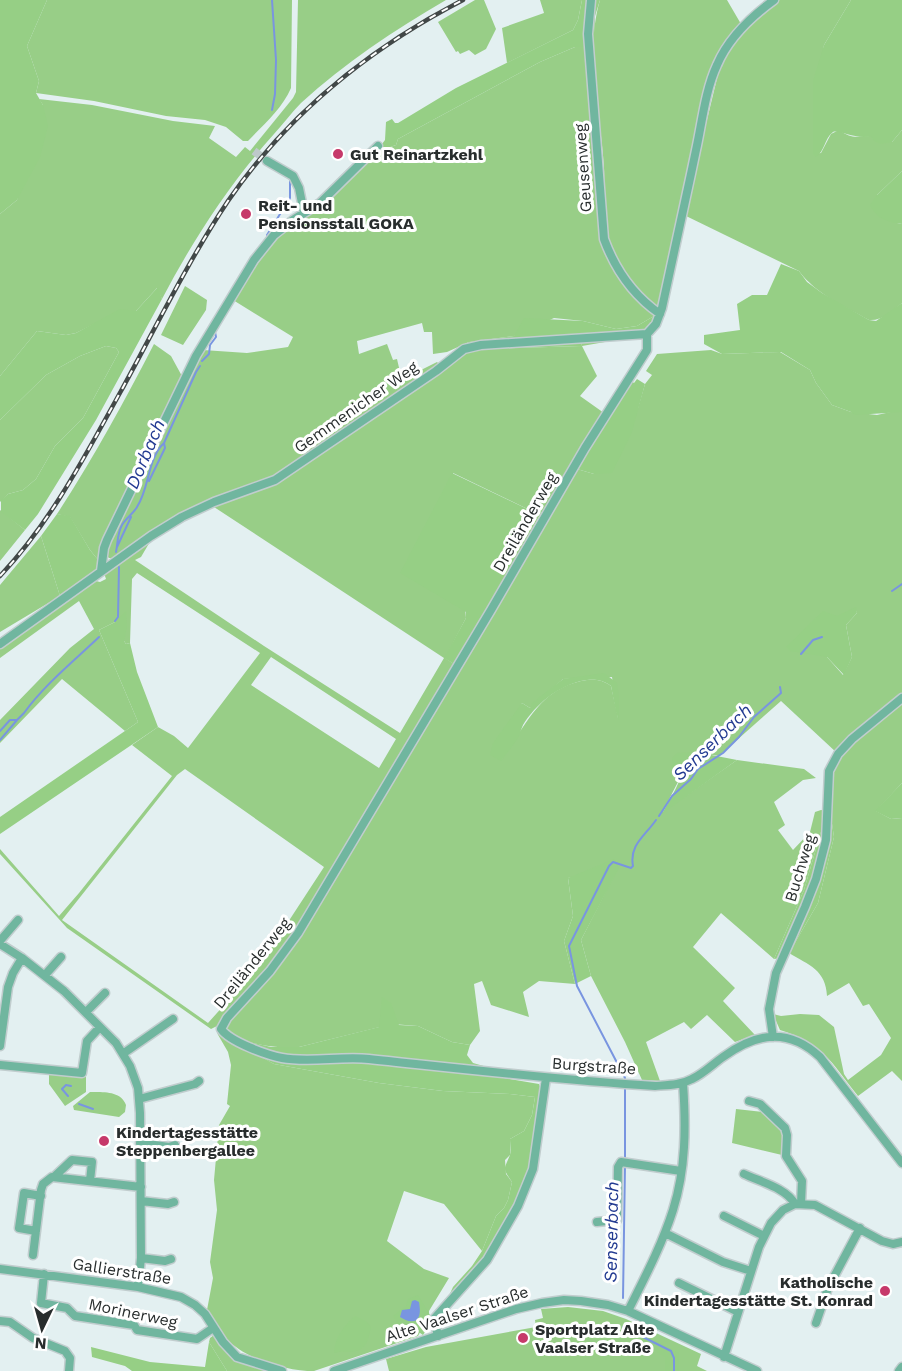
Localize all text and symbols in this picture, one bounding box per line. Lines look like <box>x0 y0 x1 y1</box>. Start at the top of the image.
street label: Geusenweg <box>570 122 596 213</box>
place label: Gut Reinartzkehl <box>350 145 484 164</box>
marker: Gut Reinartzkehl <box>331 147 345 161</box>
place label: Reit- und Pensionsstall GOKA <box>258 196 414 233</box>
marker: Reit- und Pensionsstall GOKA <box>239 207 253 221</box>
street label: Gemmenicher Weg <box>291 357 422 457</box>
water label: Dorbach <box>121 416 169 492</box>
street label: Dreiländerweg <box>489 468 561 575</box>
water label: Senserbach <box>668 699 756 785</box>
street label: Buchweg <box>781 831 819 904</box>
street label: Dreiländerweg <box>209 913 295 1012</box>
street label: Burgstraße <box>551 1054 637 1078</box>
place label: Kindertagesstätte Steppenbergallee <box>116 1123 258 1160</box>
marker: Kindertagesstätte Steppenbergallee <box>97 1134 111 1148</box>
water label: Senserbach <box>600 1181 622 1283</box>
street label: Gallierstraße <box>71 1254 173 1288</box>
place label: Katholische Kindertagesstätte St. Konrad <box>644 1273 873 1310</box>
street label: Alte Vaalser Straße <box>383 1282 531 1346</box>
marker: Katholische Kindertagesstätte St. Konrad <box>878 1284 892 1298</box>
street label: Morinerweg <box>87 1294 180 1332</box>
north arrow <box>12 1299 72 1359</box>
place label: Sportplatz Alte Vaalser Straße <box>535 1320 654 1357</box>
marker: Sportplatz Alte Vaalser Straße <box>516 1331 530 1345</box>
text: N <box>34 1333 47 1353</box>

